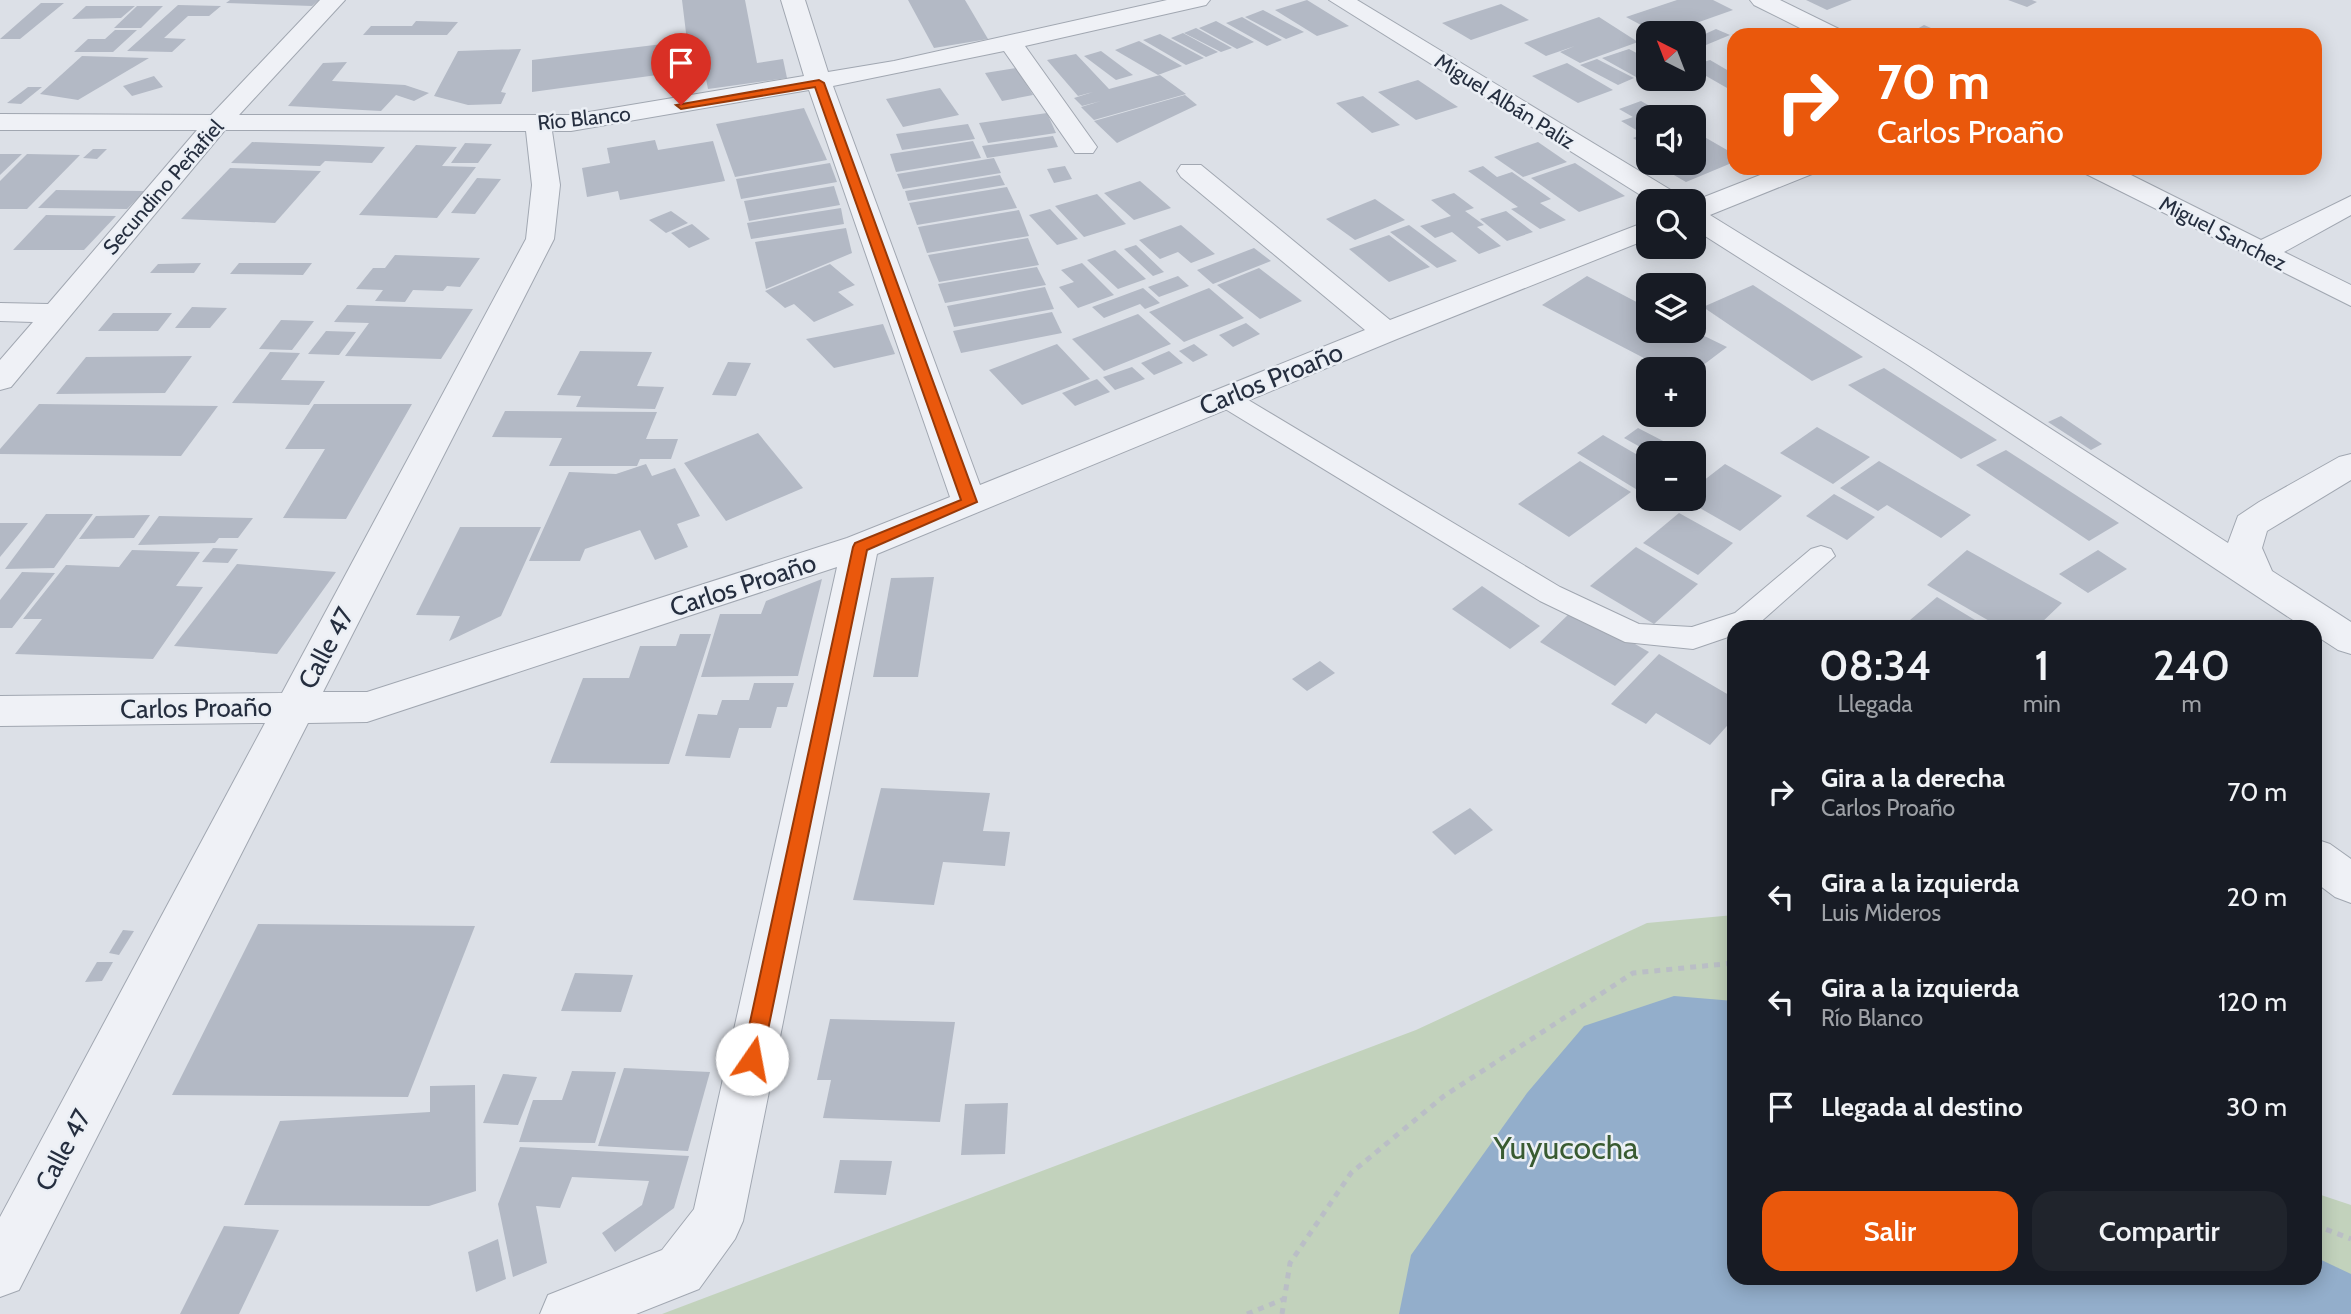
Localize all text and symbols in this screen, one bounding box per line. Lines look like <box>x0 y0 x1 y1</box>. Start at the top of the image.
north arrow <box>1636 21 1706 91</box>
map controls <box>1636 21 1706 511</box>
pin <box>651 33 711 105</box>
icon: arrive <box>662 44 700 82</box>
street label: Miguel Albán Paliz <box>1430 48 1580 154</box>
text: 70 m <box>1877 52 1990 111</box>
icon: right <box>1762 56 1853 147</box>
street label: Río Blanco <box>536 101 632 135</box>
button: sound <box>1636 105 1706 175</box>
text: Carlos Proaño <box>1877 112 2064 151</box>
street label: Secundino Peñafiel <box>98 114 228 260</box>
button: search <box>1636 189 1706 259</box>
street label: Miguel Sanchez <box>2155 190 2291 276</box>
button: layers <box>1636 273 1706 343</box>
street label: Carlos Proaño <box>1195 336 1347 422</box>
button: + <box>1636 357 1706 427</box>
button: − <box>1636 441 1706 511</box>
street label: Carlos Proaño <box>666 546 820 624</box>
street label: Calle 47 <box>291 602 361 694</box>
text: 08:34 <box>1819 639 1931 691</box>
text: 1 <box>2035 639 2049 691</box>
text: 240 <box>2153 639 2230 691</box>
text: Llegada <box>1838 690 1912 718</box>
text: min <box>2023 690 2061 718</box>
text: m <box>2181 690 2202 718</box>
street label: Carlos Proaño <box>120 691 272 725</box>
text: Gira a la derecha <box>1821 762 2005 794</box>
icon: right <box>1762 773 1800 811</box>
text: 70 m <box>2227 776 2287 808</box>
text: Carlos Proaño <box>1821 794 1955 822</box>
text: Gira a la izquierda <box>1821 867 2019 899</box>
icon: left <box>1762 878 1800 916</box>
text: 20 m <box>2227 881 2287 913</box>
text: Luis Mideros <box>1821 899 1941 927</box>
text: Gira a la izquierda <box>1821 972 2019 1004</box>
icon: left <box>1762 983 1800 1021</box>
text: 120 m <box>2218 986 2287 1018</box>
text: Río Blanco <box>1821 1004 1923 1032</box>
position arrow <box>715 1022 789 1096</box>
icon: arrive <box>1762 1088 1800 1126</box>
text: Llegada al destino <box>1821 1091 2023 1123</box>
text: 30 m <box>2226 1091 2287 1123</box>
street label: Calle 47 <box>28 1104 98 1196</box>
park label: Yuyucocha <box>1493 1128 1639 1167</box>
button: Salir <box>1762 1191 2018 1271</box>
button: Compartir <box>2032 1191 2287 1271</box>

